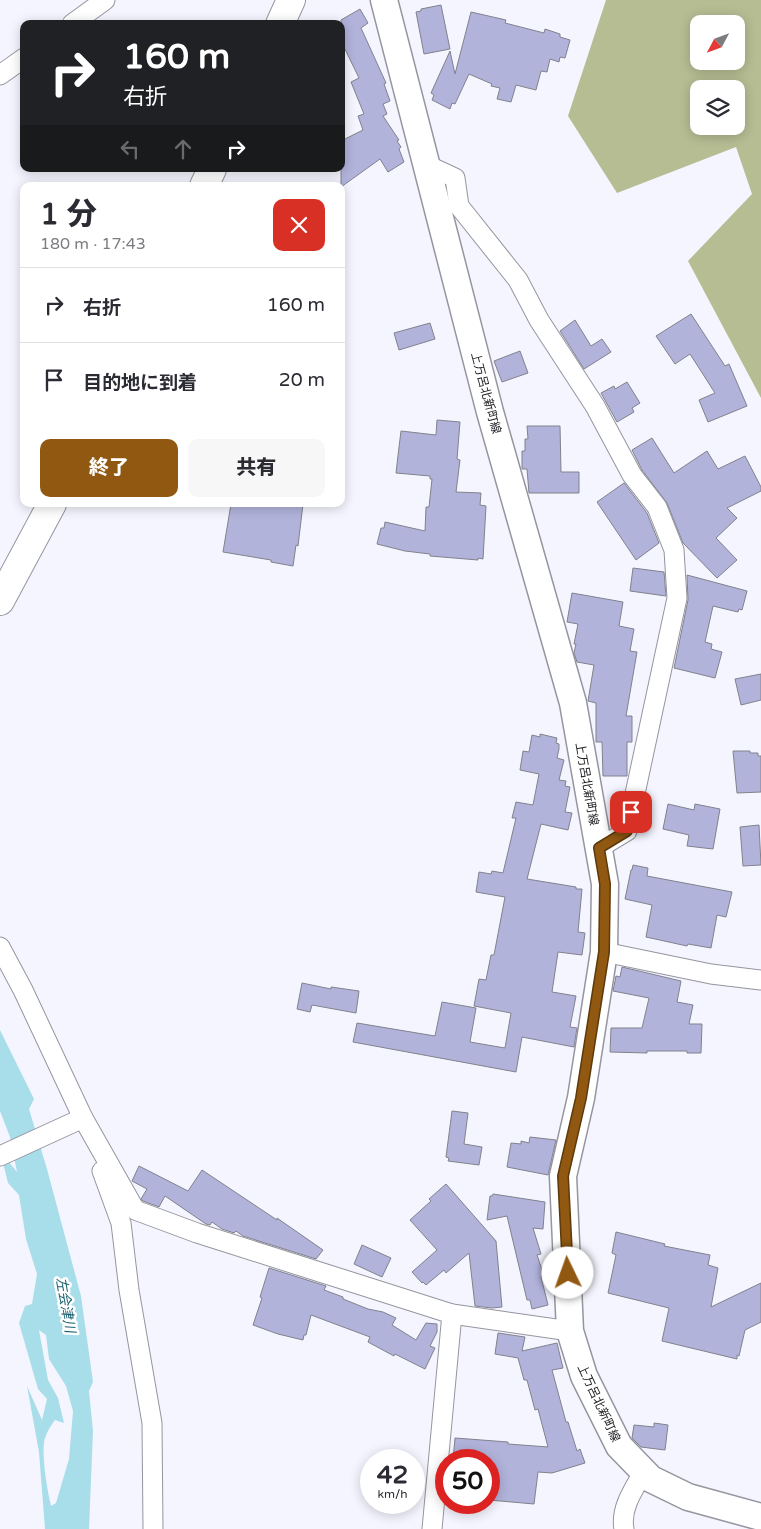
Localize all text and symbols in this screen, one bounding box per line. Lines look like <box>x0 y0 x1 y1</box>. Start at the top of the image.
north arrow <box>690 15 745 70</box>
map controls <box>690 15 745 135</box>
text: 160 m <box>123 36 230 78</box>
icon: right <box>40 40 105 105</box>
button: layers <box>690 80 745 135</box>
text: 右折 <box>123 84 167 110</box>
icon: left <box>116 135 144 163</box>
icon: ahead <box>169 135 197 163</box>
icon: right <box>222 135 250 163</box>
text: 1 分 <box>40 196 97 233</box>
button: close <box>273 199 325 251</box>
text: 180 m · 17:43 <box>40 234 146 254</box>
icon: right <box>40 291 68 319</box>
text: 160 m <box>267 294 325 316</box>
text: 右折 <box>83 297 121 319</box>
street label: 上万呂北新町線 <box>468 351 504 435</box>
icon: arrive <box>40 366 68 394</box>
text: 20 m <box>279 369 325 391</box>
text: 目的地に到着 <box>83 372 197 394</box>
button: 終了 <box>40 439 178 497</box>
button: 共有 <box>188 439 325 497</box>
street label: 上万呂北新町線 <box>573 741 601 827</box>
pin <box>610 791 652 833</box>
icon: arrive <box>617 798 645 826</box>
position arrow <box>541 1246 593 1298</box>
water label: 左会津川 <box>52 1276 79 1336</box>
street label: 上万呂北新町線 <box>575 1362 623 1444</box>
speed limit sign: 50 <box>435 1449 500 1514</box>
text: 42 <box>377 1460 408 1490</box>
text: km/h <box>377 1487 408 1501</box>

